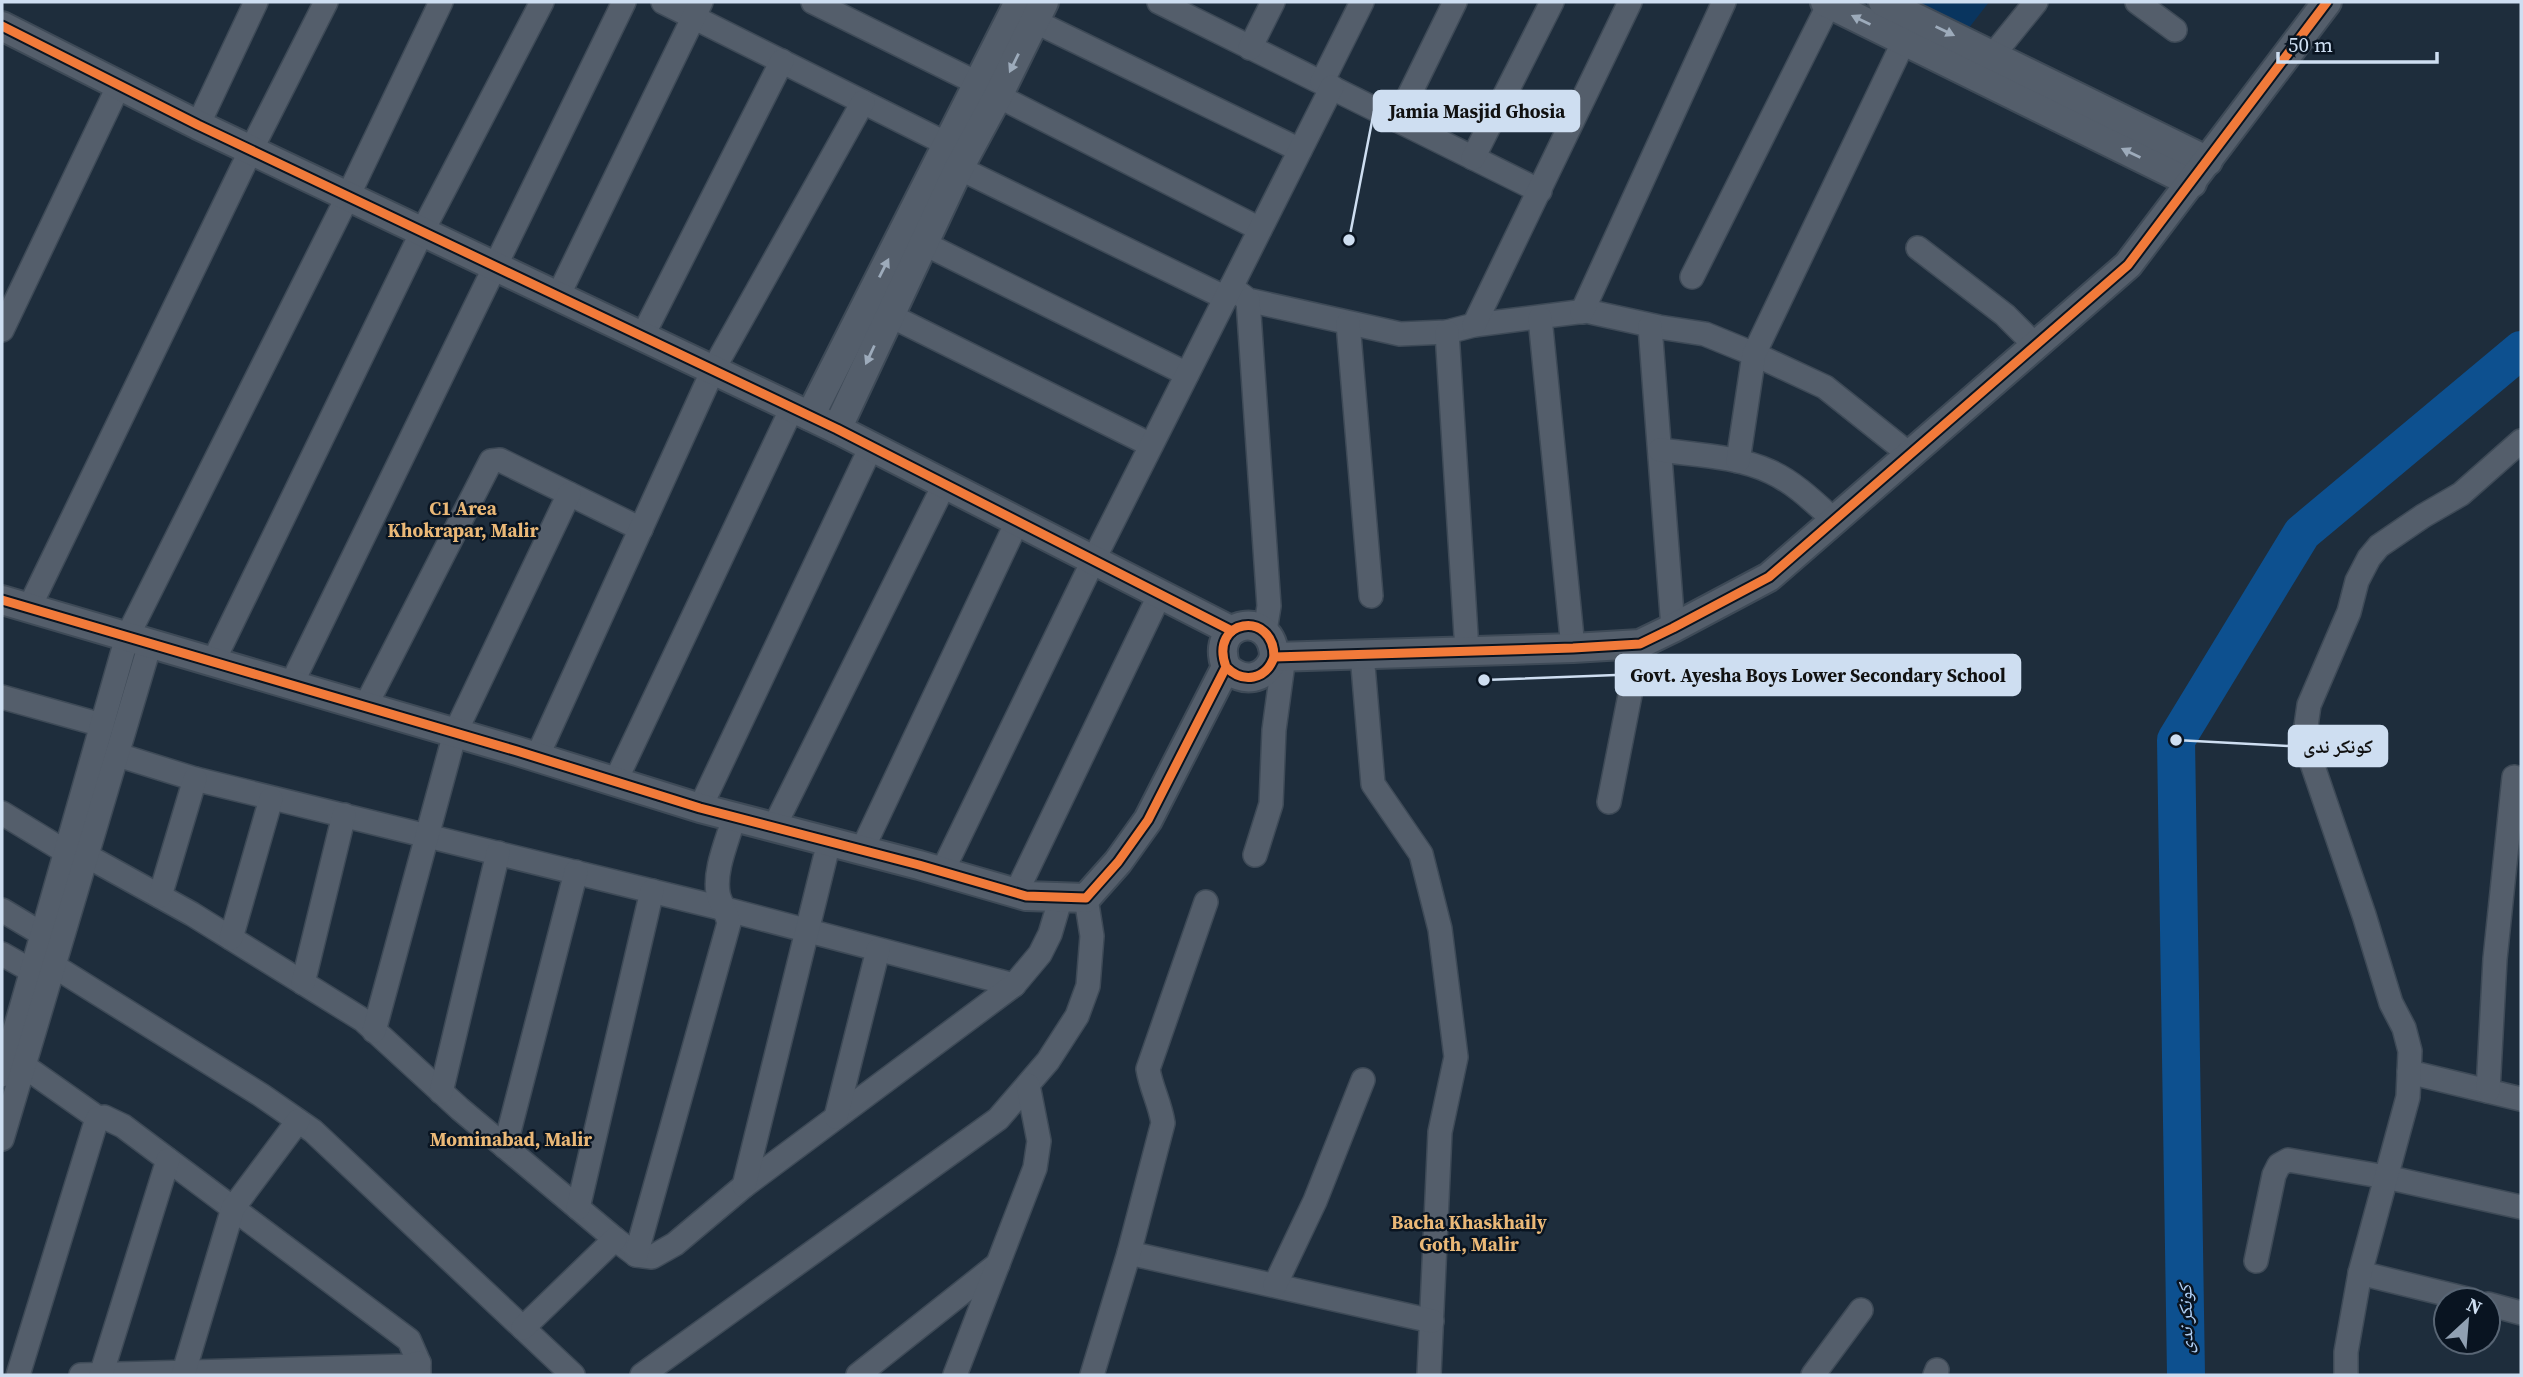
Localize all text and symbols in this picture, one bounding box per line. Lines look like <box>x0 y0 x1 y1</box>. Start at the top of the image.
one-way arrow <box>1851 14 1871 25</box>
scale bar <box>2278 21 2437 65</box>
one-way arrow <box>1935 26 1955 37</box>
text: 50 m <box>2288 30 2333 59</box>
one-way arrow <box>1008 53 1019 73</box>
callout: Jamia Masjid Ghosia <box>1374 91 1579 131</box>
text: Jamia Masjid Ghosia <box>1388 98 1566 124</box>
one-way arrow <box>2121 147 2141 158</box>
one-way arrow <box>879 258 890 278</box>
one-way arrow <box>864 345 876 365</box>
district label: C1 Area Khokrapar, Malir <box>388 495 539 543</box>
callout: Govt. Ayesha Boys Lower Secondary School <box>1616 655 2020 695</box>
text: Govt. Ayesha Boys Lower Secondary School <box>1630 662 2006 688</box>
callout: کونکر ندی <box>2289 726 2387 766</box>
text: کونکر ندی <box>2303 733 2374 759</box>
district label: Mominabad, Malir <box>430 1126 592 1152</box>
district label: Bacha Khaskhaily Goth, Malir <box>1391 1209 1548 1257</box>
water label: کونکر ندی <box>2171 1281 2199 1354</box>
north arrow <box>2432 1286 2502 1356</box>
text: N <box>2463 1291 2487 1321</box>

